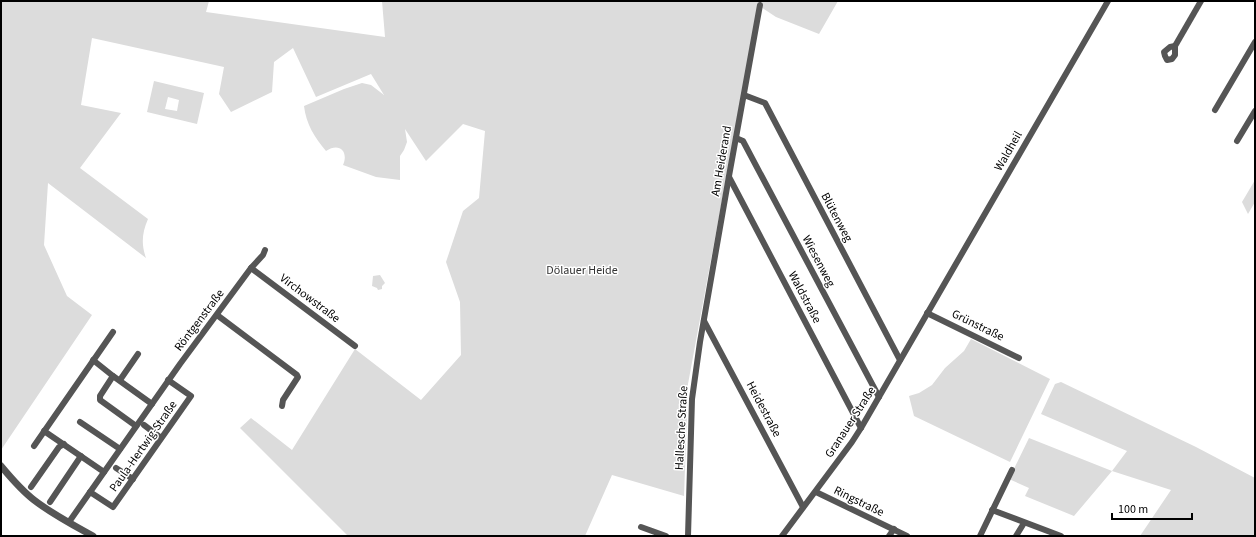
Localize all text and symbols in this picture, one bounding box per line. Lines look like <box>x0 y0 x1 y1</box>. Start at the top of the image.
street label: Am Heiderand <box>707 124 736 198</box>
street label: Waldheil <box>990 128 1027 174</box>
street label: Blütenweg <box>816 190 857 245</box>
street label: Wiesenweg <box>798 232 839 290</box>
park label: Dölauer Heide <box>546 262 618 279</box>
street label: Waldstraße <box>784 268 825 326</box>
street label: Virchowstraße <box>276 270 344 327</box>
street label: Röntgenstraße <box>170 286 228 355</box>
street label: Grünstraße <box>949 305 1007 345</box>
street label: Heidestraße <box>742 378 785 440</box>
street label: Granauer Straße <box>821 383 880 461</box>
street label: Hallesche Straße <box>671 385 692 471</box>
street label: Paula-Hertwig-Straße <box>106 397 181 495</box>
street label: Ringstraße <box>831 482 887 521</box>
scale bar <box>1112 495 1192 521</box>
text: 100 m <box>1118 501 1148 518</box>

